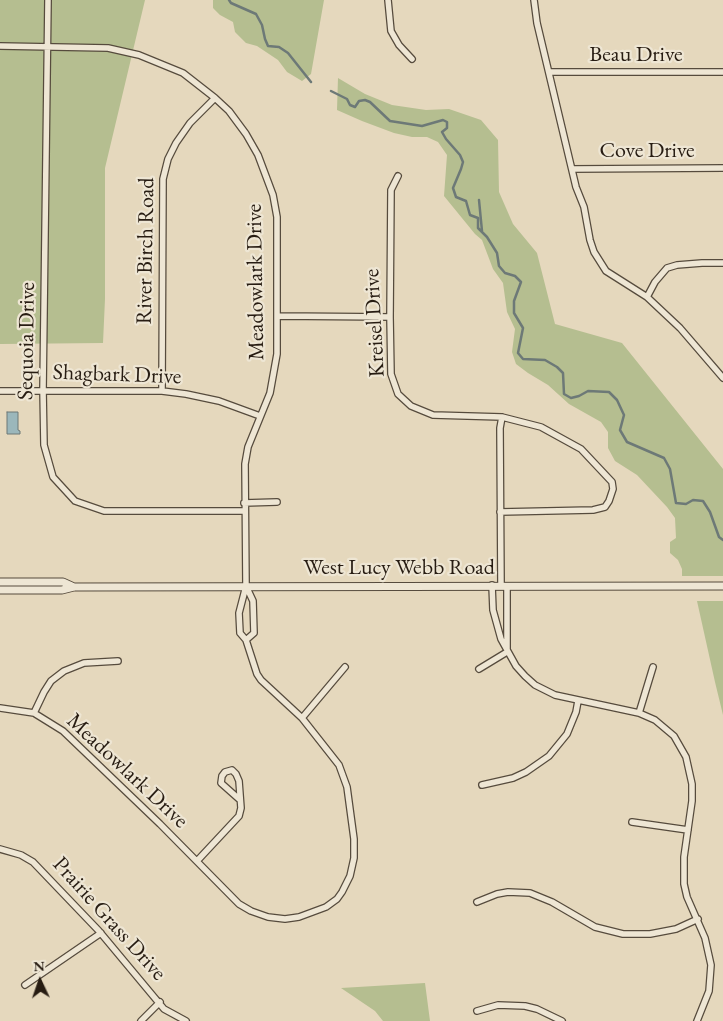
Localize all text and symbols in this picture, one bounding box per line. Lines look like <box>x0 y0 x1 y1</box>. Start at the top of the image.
street label: Beau Drive <box>589 42 683 68</box>
street label: Cove Drive <box>599 138 695 164</box>
street label: River Birch Road <box>132 177 160 325</box>
street label: Meadowlark Drive <box>241 203 271 361</box>
street label: Kreisel Drive <box>359 268 391 378</box>
street label: Sequoia Drive <box>13 282 41 400</box>
street label: Shagbark Drive <box>52 360 182 390</box>
street label: West Lucy Webb Road <box>303 555 495 581</box>
street label: Meadowlark Drive <box>61 708 193 834</box>
street label: Prairie Grass Drive <box>47 852 171 986</box>
north arrow <box>15 956 65 1006</box>
text: N <box>33 957 45 975</box>

